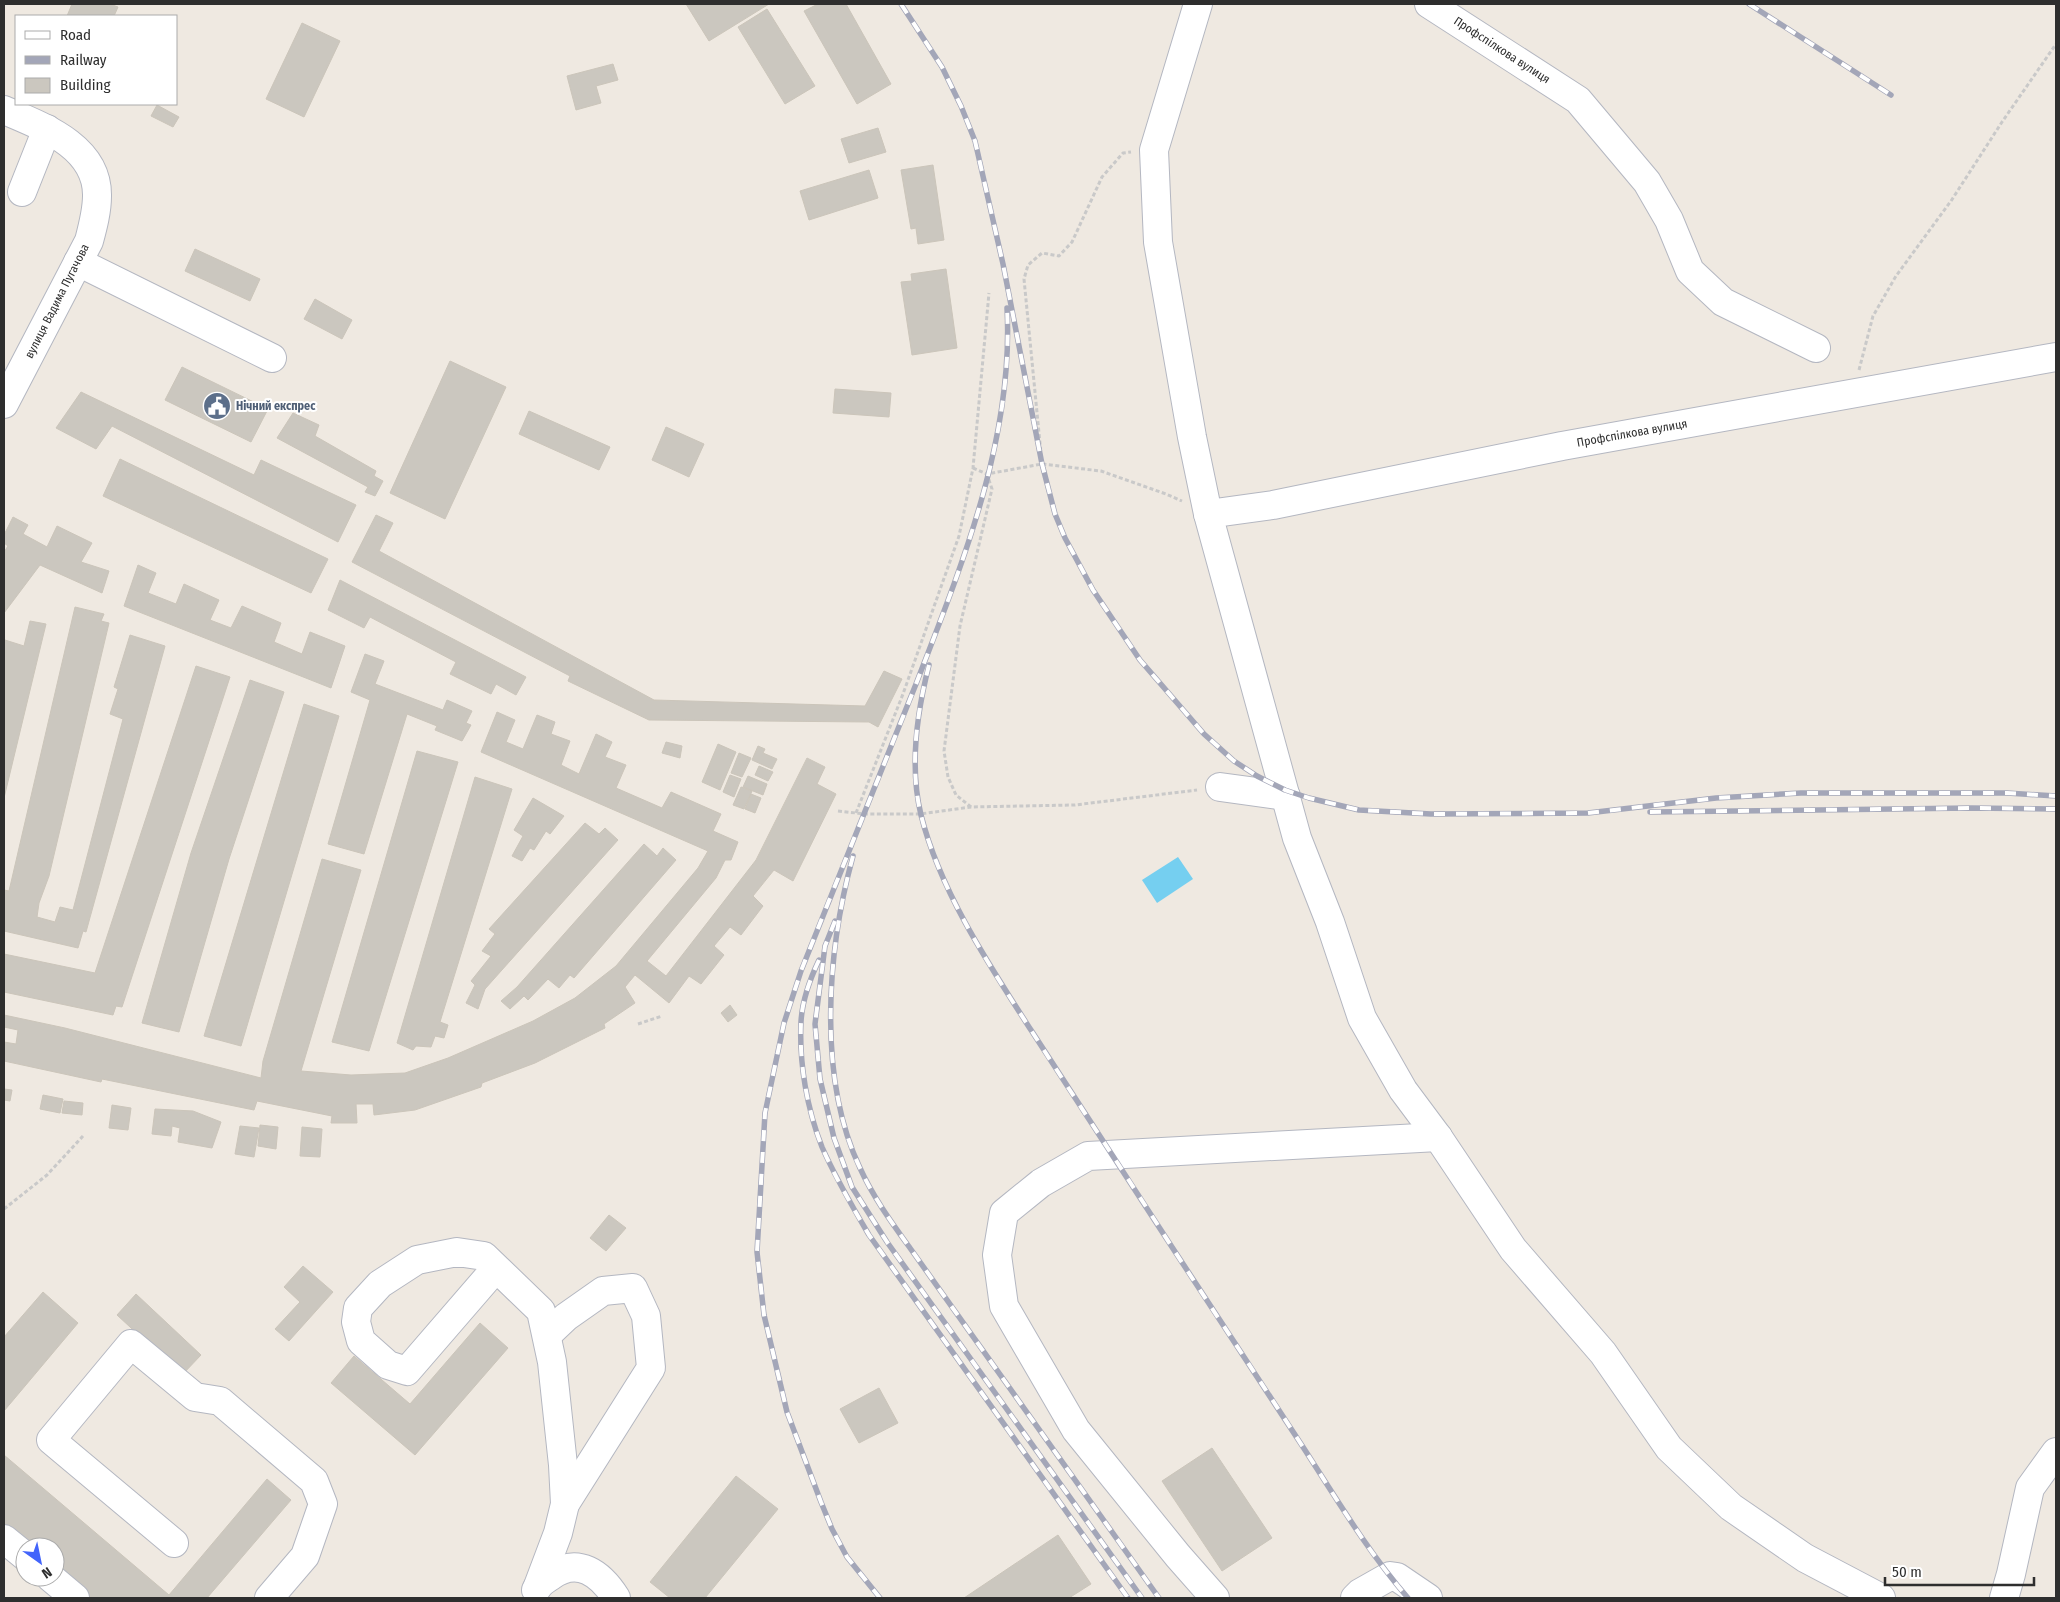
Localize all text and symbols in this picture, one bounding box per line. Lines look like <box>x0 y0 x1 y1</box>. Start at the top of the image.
street label: Профспілкова вулиця <box>1451 14 1553 86</box>
legend <box>15 15 178 105</box>
text: Road <box>60 26 91 44</box>
text: Railway <box>60 51 107 69</box>
text: Building <box>60 76 111 94</box>
street label: вулиця Вадима Пугачова <box>22 241 92 361</box>
public building icon: Нічний експрес <box>202 391 232 421</box>
place label: Нічний експрес <box>236 399 316 413</box>
street label: Профспілкова вулиця <box>1576 416 1688 450</box>
north arrow <box>15 1537 65 1587</box>
scale bar <box>1885 1554 2034 1586</box>
text: N <box>39 1563 55 1582</box>
text: 50 m <box>1892 1563 1922 1581</box>

